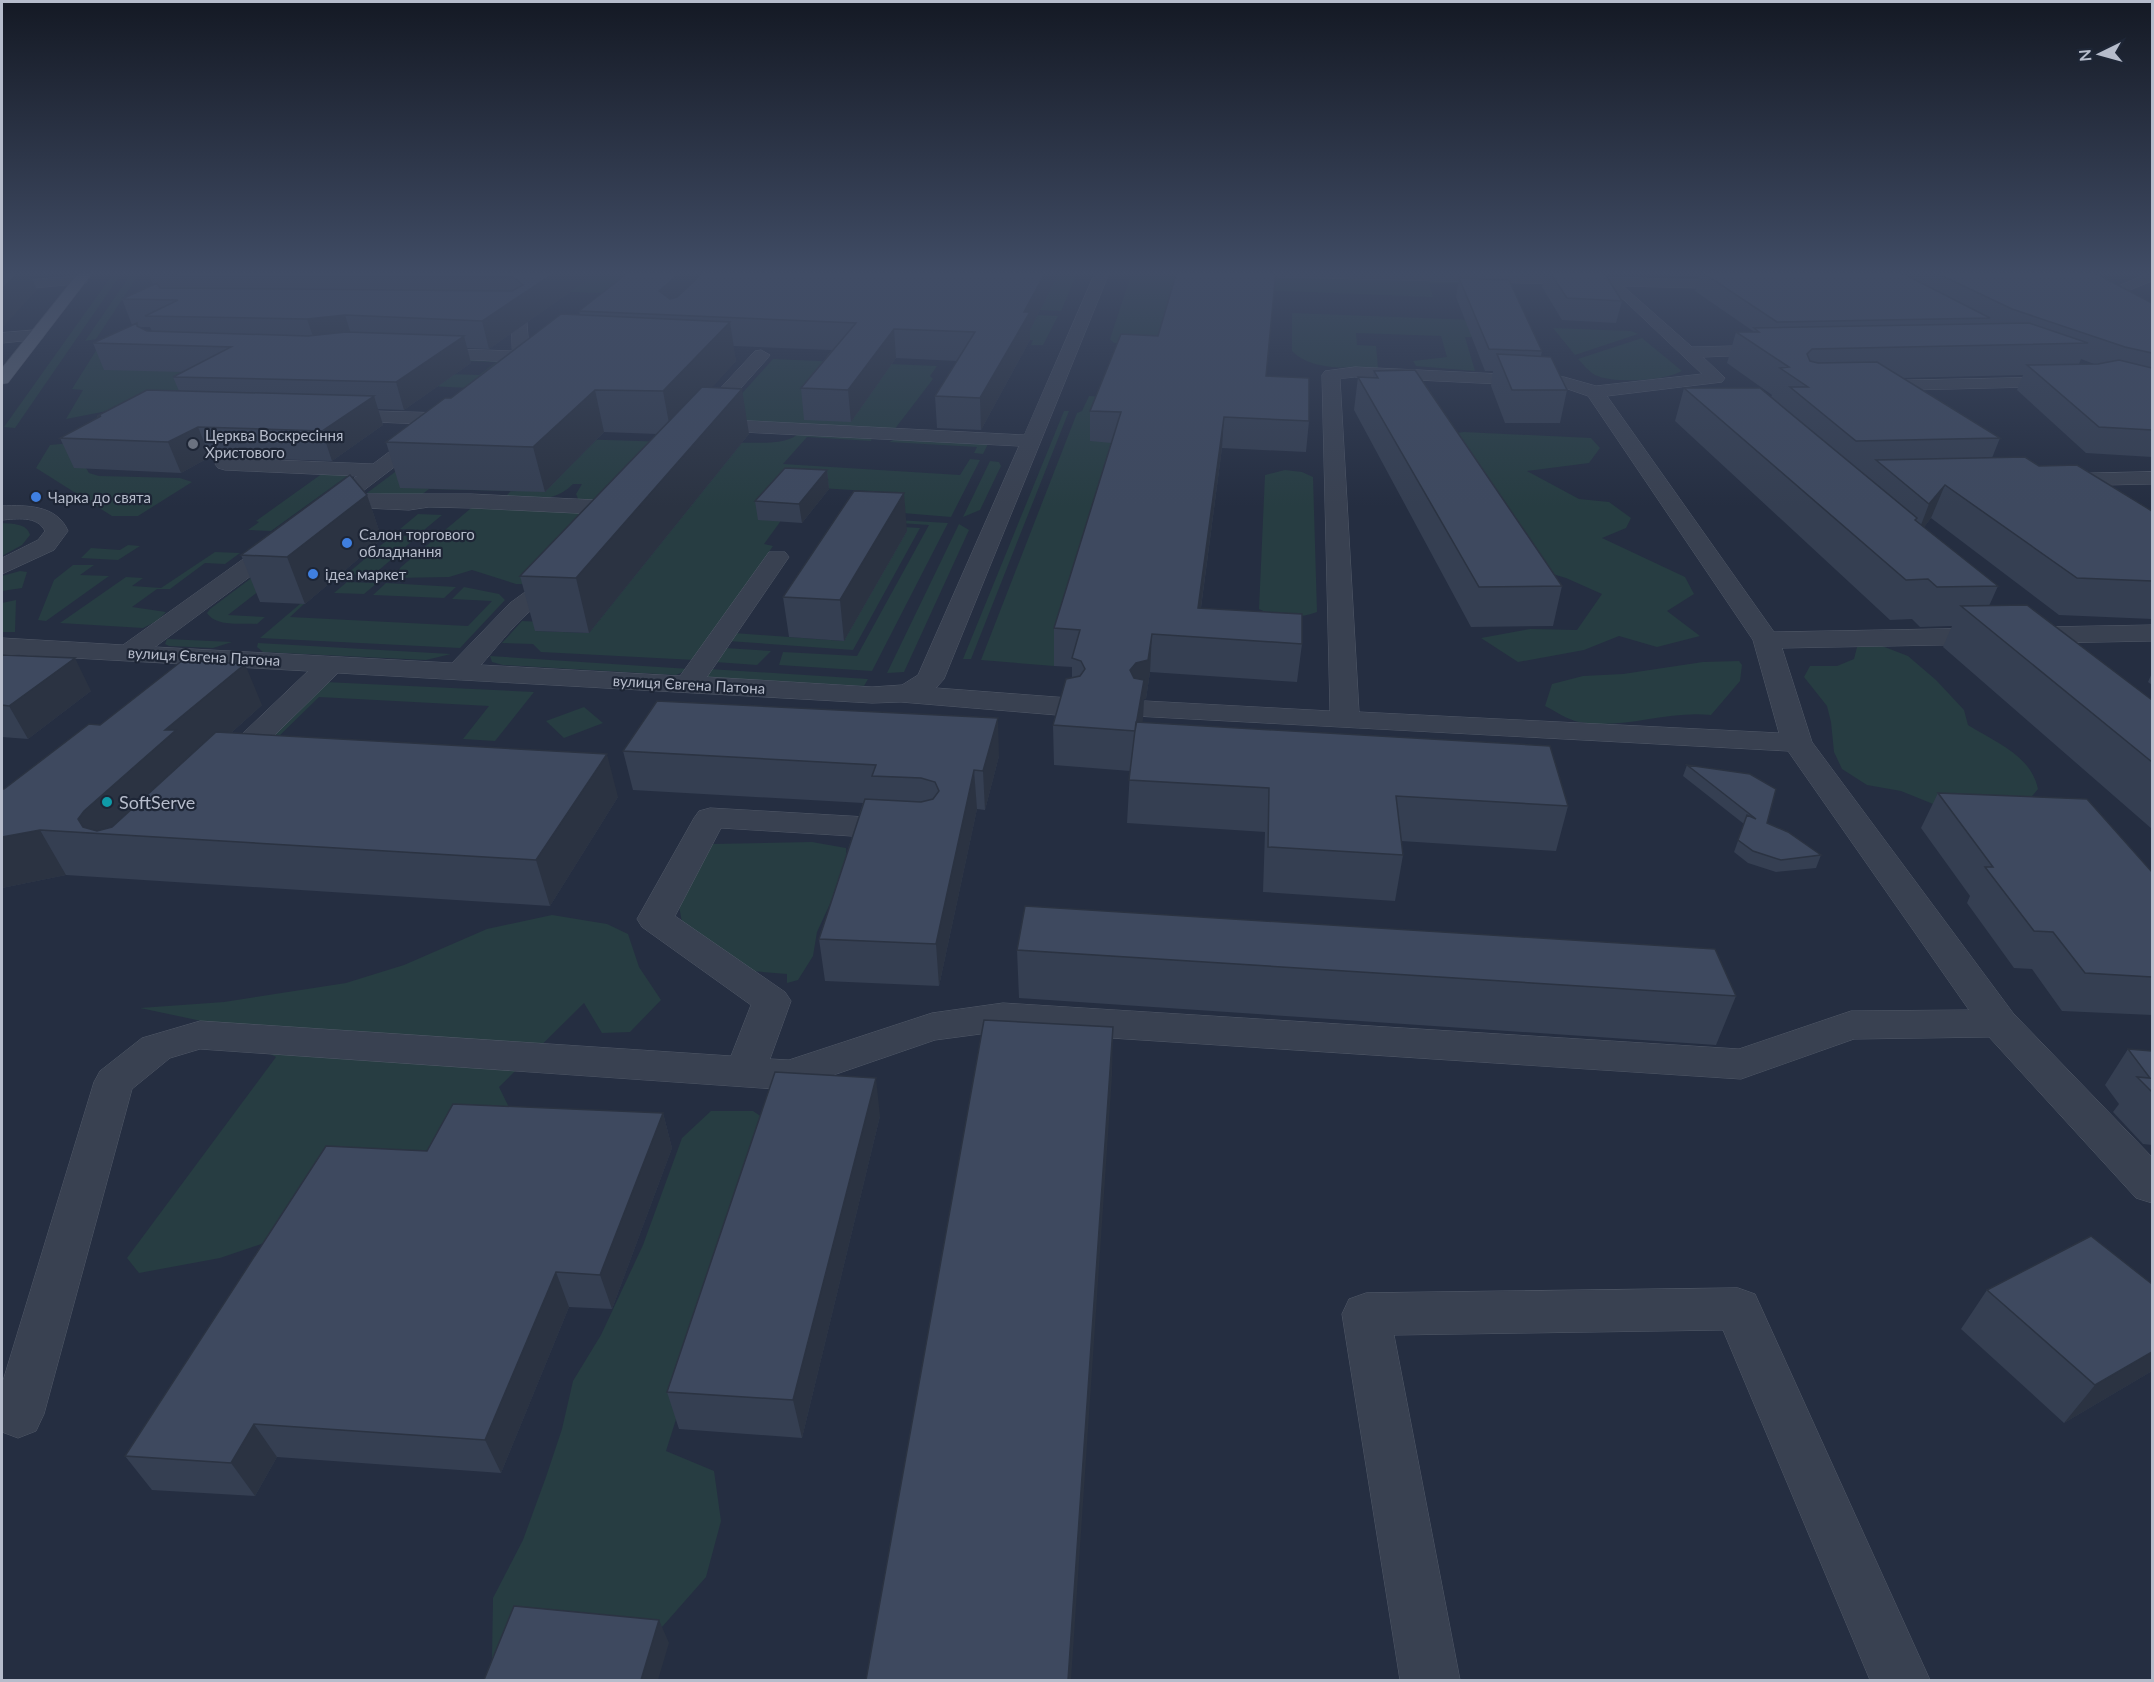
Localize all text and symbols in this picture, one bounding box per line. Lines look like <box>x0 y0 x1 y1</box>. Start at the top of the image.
north arrow <box>2070 24 2130 84</box>
text: N <box>2075 48 2095 62</box>
place label: Церква Воскресіння Христового <box>205 426 343 461</box>
marker: Церква Воскресіння Христового <box>186 437 200 451</box>
place label: Чарка до свята <box>48 488 151 506</box>
marker: Чарка до свята <box>29 490 43 504</box>
place label: Салон торгового обладнання <box>359 525 475 560</box>
marker: Салон торгового обладнання <box>340 536 354 550</box>
place label: ідеа маркет <box>325 565 407 583</box>
marker: ідеа маркет <box>306 567 320 581</box>
street label: вулиця Євгена Патона <box>127 643 281 669</box>
street label: вулиця Євгена Патона <box>612 671 766 697</box>
place label: SoftServe <box>119 791 195 813</box>
marker: SoftServe <box>100 795 114 809</box>

